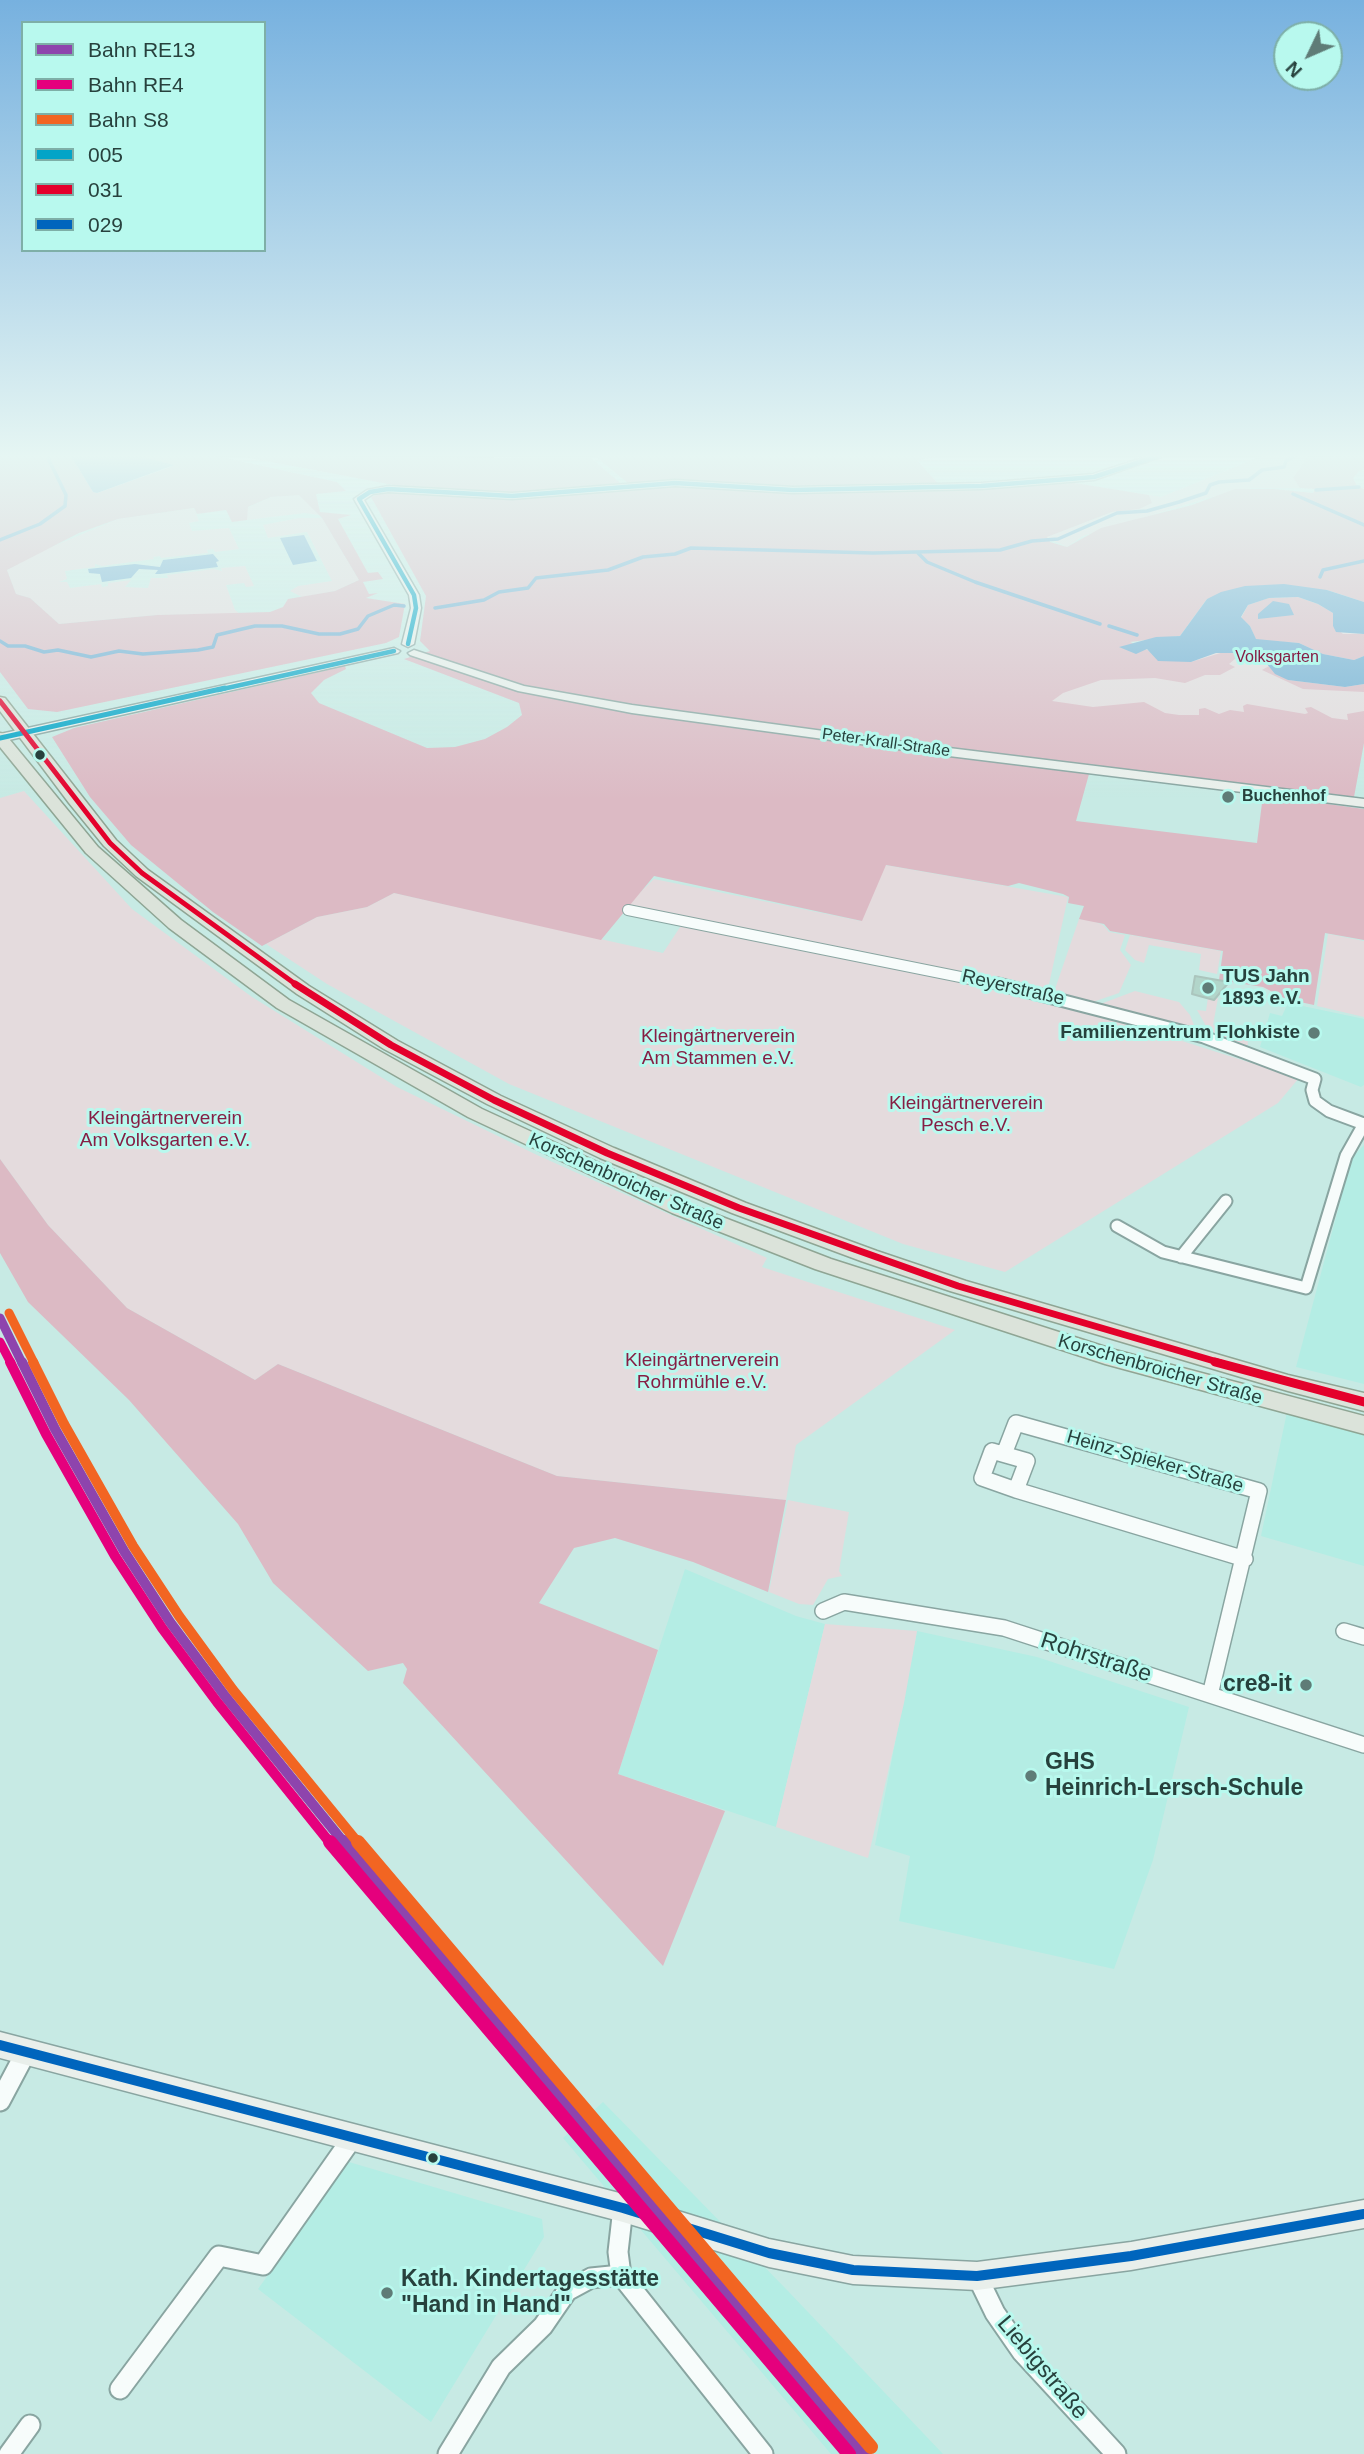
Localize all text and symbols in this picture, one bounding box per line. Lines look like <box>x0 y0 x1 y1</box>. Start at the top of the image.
legend <box>21 21 266 252</box>
north arrow <box>1273 21 1343 91</box>
text: Bahn RE13 <box>88 38 195 61</box>
text: N <box>1282 57 1306 82</box>
text: Bahn RE4 <box>88 73 184 96</box>
text: Bahn S8 <box>88 108 169 131</box>
text: 005 <box>88 143 123 166</box>
text: 031 <box>88 178 123 201</box>
text: 029 <box>88 213 123 236</box>
park label: Volksgarten <box>1235 648 1319 668</box>
street label: Peter-Krall-Straße <box>821 725 951 761</box>
unlabelled marker <box>33 748 47 762</box>
place label: Buchenhof <box>1242 787 1326 807</box>
marker: Buchenhof <box>1220 789 1236 805</box>
street label: Reyerstraße <box>960 965 1066 1011</box>
place label: TUS Jahn 1893 e.V. <box>1222 966 1310 1010</box>
marker: TUS Jahn 1893 e.V. <box>1200 980 1216 996</box>
place label: Familienzentrum Flohkiste <box>1060 1022 1300 1044</box>
marker: Familienzentrum Flohkiste <box>1306 1025 1322 1041</box>
park label: Kleingärtnerverein Am Stammen e.V. <box>641 1026 795 1070</box>
park label: Kleingärtnerverein Pesch e.V. <box>889 1093 1043 1137</box>
park label: Kleingärtnerverein Am Volksgarten e.V. <box>80 1108 250 1152</box>
street label: Korschenbroicher Straße <box>525 1129 727 1235</box>
street label: Korschenbroicher Straße <box>1055 1330 1265 1410</box>
park label: Kleingärtnerverein Rohrmühle e.V. <box>625 1350 779 1394</box>
street label: Heinz-Spieker-Straße <box>1064 1426 1246 1498</box>
street label: Rohrstraße <box>1037 1627 1155 1689</box>
place label: cre8-it <box>1223 1671 1292 1699</box>
marker: cre8-it <box>1298 1677 1314 1693</box>
place label: GHS Heinrich-Lersch-Schule <box>1045 1749 1303 1803</box>
marker: GHS Heinrich-Lersch-Schule <box>1023 1768 1039 1784</box>
unlabelled marker <box>426 2151 440 2165</box>
place label: Kath. Kindertagesstätte "Hand in Hand" <box>401 2266 659 2320</box>
marker: Kath. Kindertagesstätte "Hand in Hand" <box>379 2285 395 2301</box>
street label: Liebigstraße <box>991 2311 1093 2425</box>

